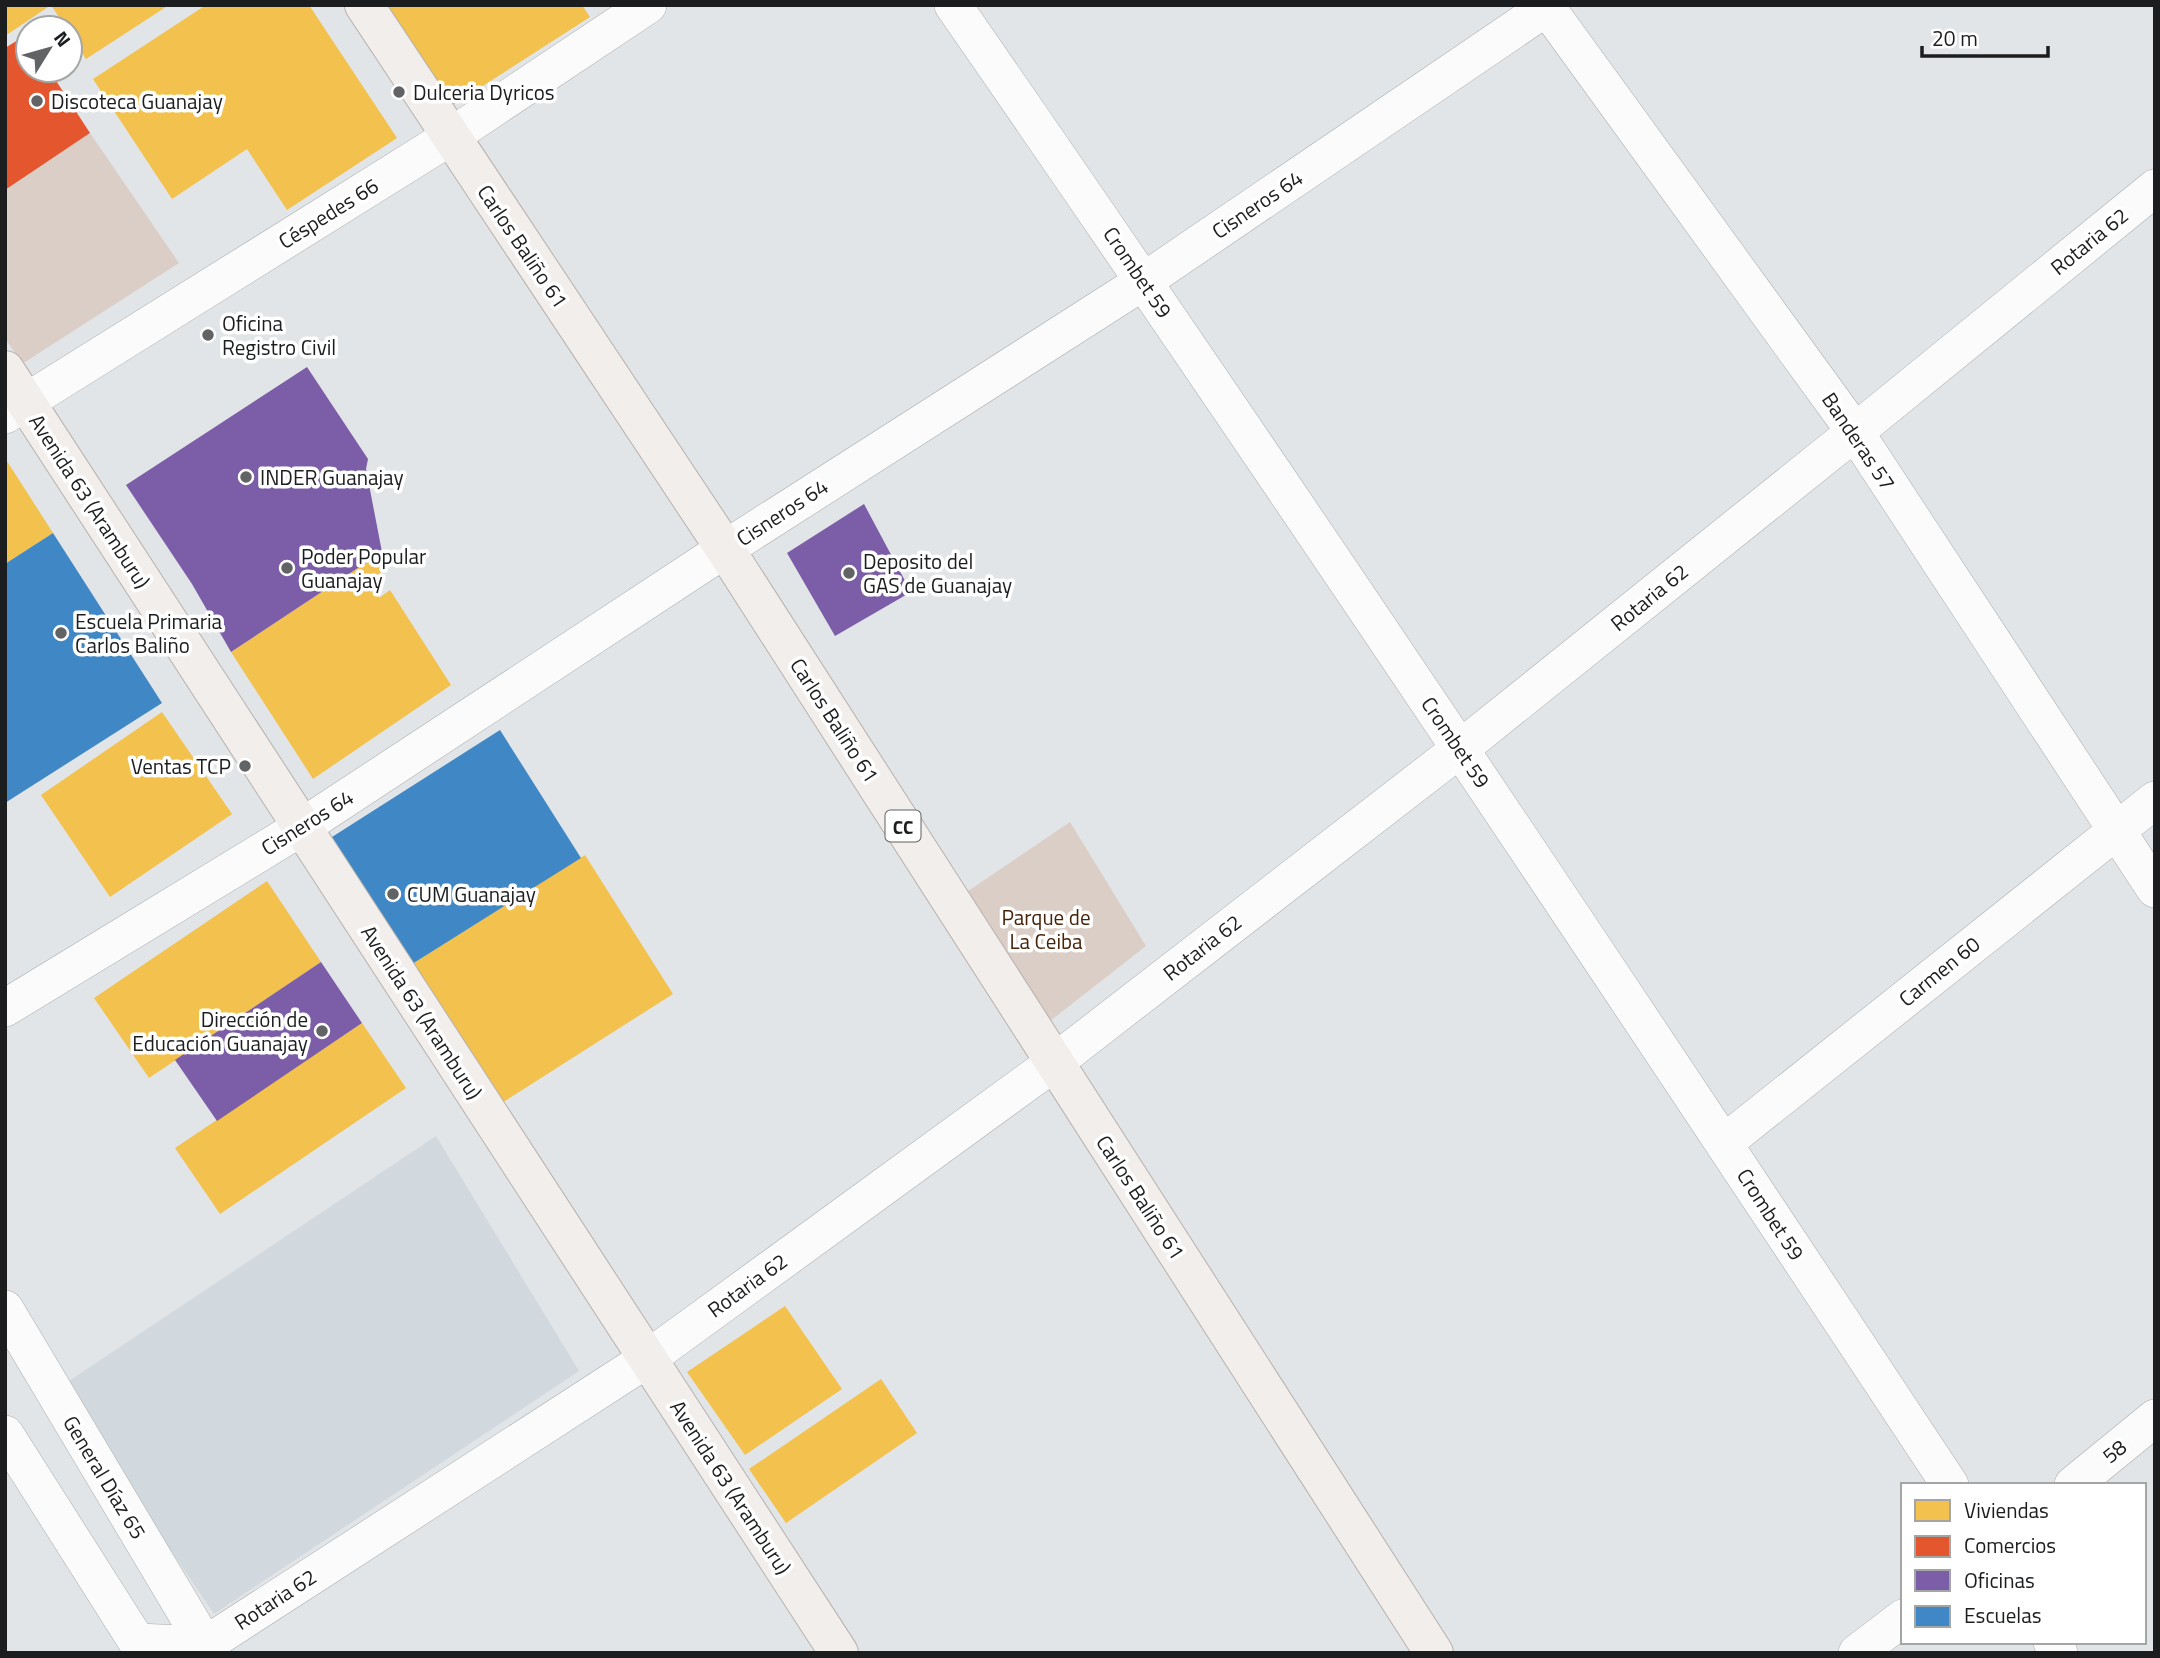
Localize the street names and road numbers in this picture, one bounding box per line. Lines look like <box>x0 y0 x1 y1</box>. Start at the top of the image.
street label: Cisneros 64 <box>1205 162 1309 246</box>
street label: Céspedes 66 <box>272 170 384 256</box>
street label: Carlos Baliño 61 <box>470 178 576 314</box>
street label: Rotaria 62 <box>2043 200 2135 282</box>
street label: Crombet 59 <box>1096 220 1180 324</box>
street label: Banderas 57 <box>1814 386 1904 496</box>
street label: Avenida 63 (Aramburu) <box>21 407 159 595</box>
street label: Cisneros 64 <box>730 470 834 554</box>
street label: Rotaria 62 <box>1603 556 1695 638</box>
street label: Carlos Baliño 61 <box>783 651 887 789</box>
street label: Crombet 59 <box>1414 690 1498 794</box>
street label: Cisneros 64 <box>255 781 359 863</box>
road number: CC <box>886 810 920 842</box>
street label: Rotaria 62 <box>1156 906 1248 988</box>
street label: Avenida 63 (Aramburu) <box>353 918 491 1106</box>
street label: Carmen 60 <box>1891 928 1987 1014</box>
street label: Carlos Baliño 61 <box>1089 1128 1193 1266</box>
street label: Crombet 59 <box>1729 1162 1813 1266</box>
street label: Rotaria 62 <box>700 1245 794 1325</box>
street label: Avenida 63 (Aramburu) <box>662 1393 800 1581</box>
street label: General Díaz 65 <box>55 1409 155 1545</box>
street label: 58 <box>2095 1431 2133 1471</box>
street label: Rotaria 62 <box>228 1560 322 1638</box>

